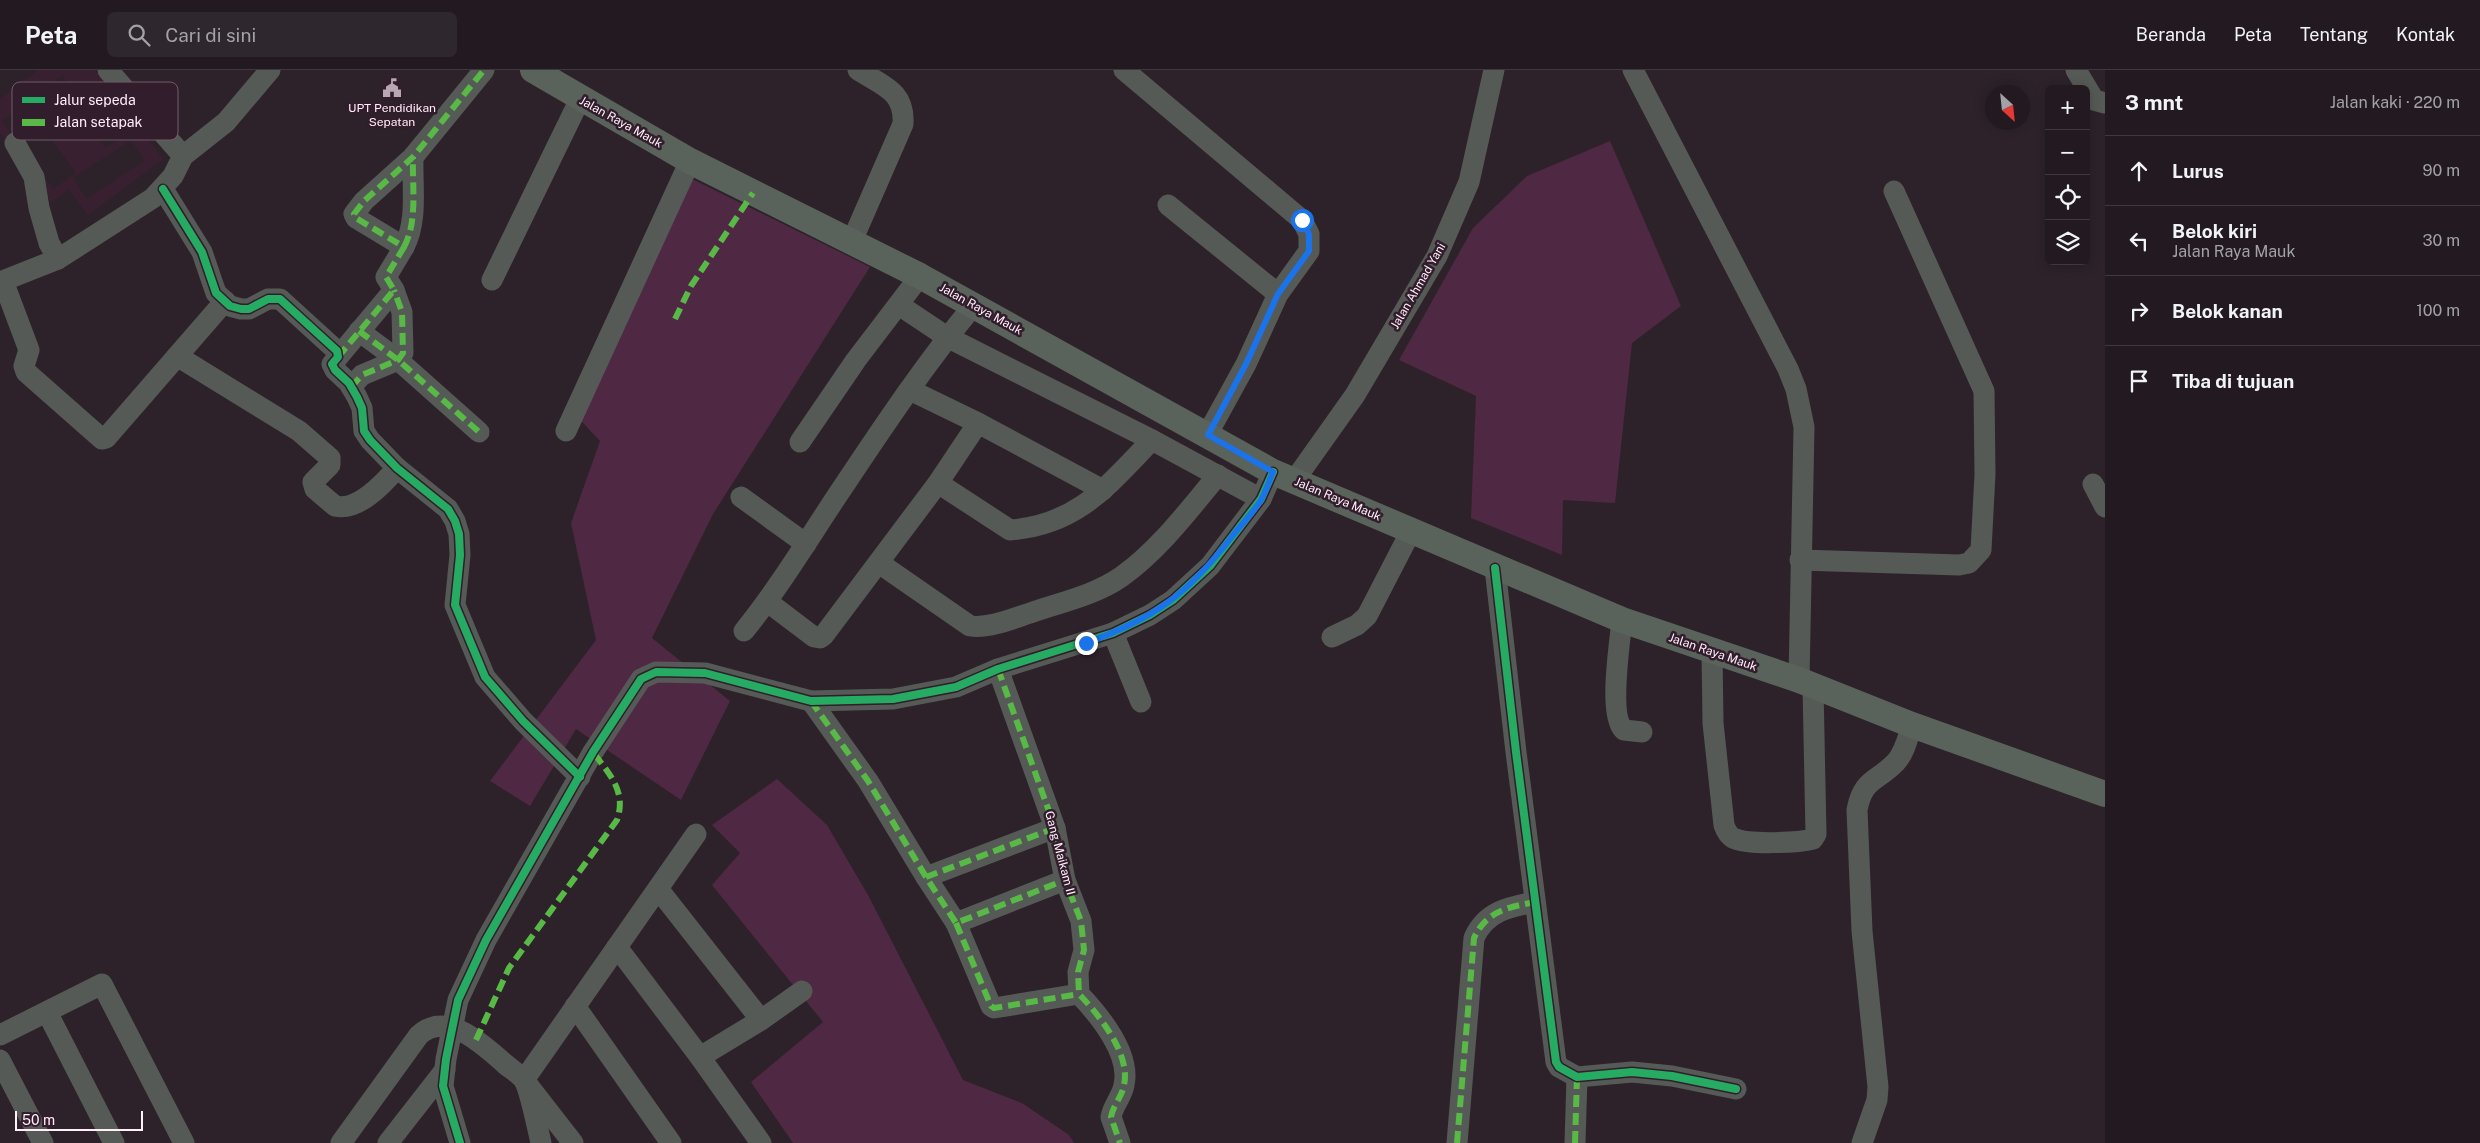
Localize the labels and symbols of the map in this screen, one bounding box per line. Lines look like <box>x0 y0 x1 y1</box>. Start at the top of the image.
public building icon: UPT Pendidikan Sepatan <box>381 77 403 99</box>
legend <box>12 82 178 140</box>
north arrow <box>1985 85 2030 130</box>
text: Jalur sepeda <box>54 92 136 108</box>
street label: Jalan Raya Mauk <box>577 93 665 151</box>
place label: UPT Pendidikan Sepatan <box>348 101 436 129</box>
text: Jalan setapak <box>54 114 142 130</box>
route start <box>1291 209 1314 232</box>
street label: Jalan Ahmad Yani <box>1388 241 1448 331</box>
street label: Jalan Raya Mauk <box>937 280 1025 338</box>
street label: Jalan Raya Mauk <box>1293 474 1384 524</box>
street label: Jalan Raya Mauk <box>1667 630 1759 674</box>
route end <box>1075 632 1098 655</box>
street label: Gang Maikam II <box>1042 809 1078 897</box>
scale bar <box>15 1108 142 1131</box>

